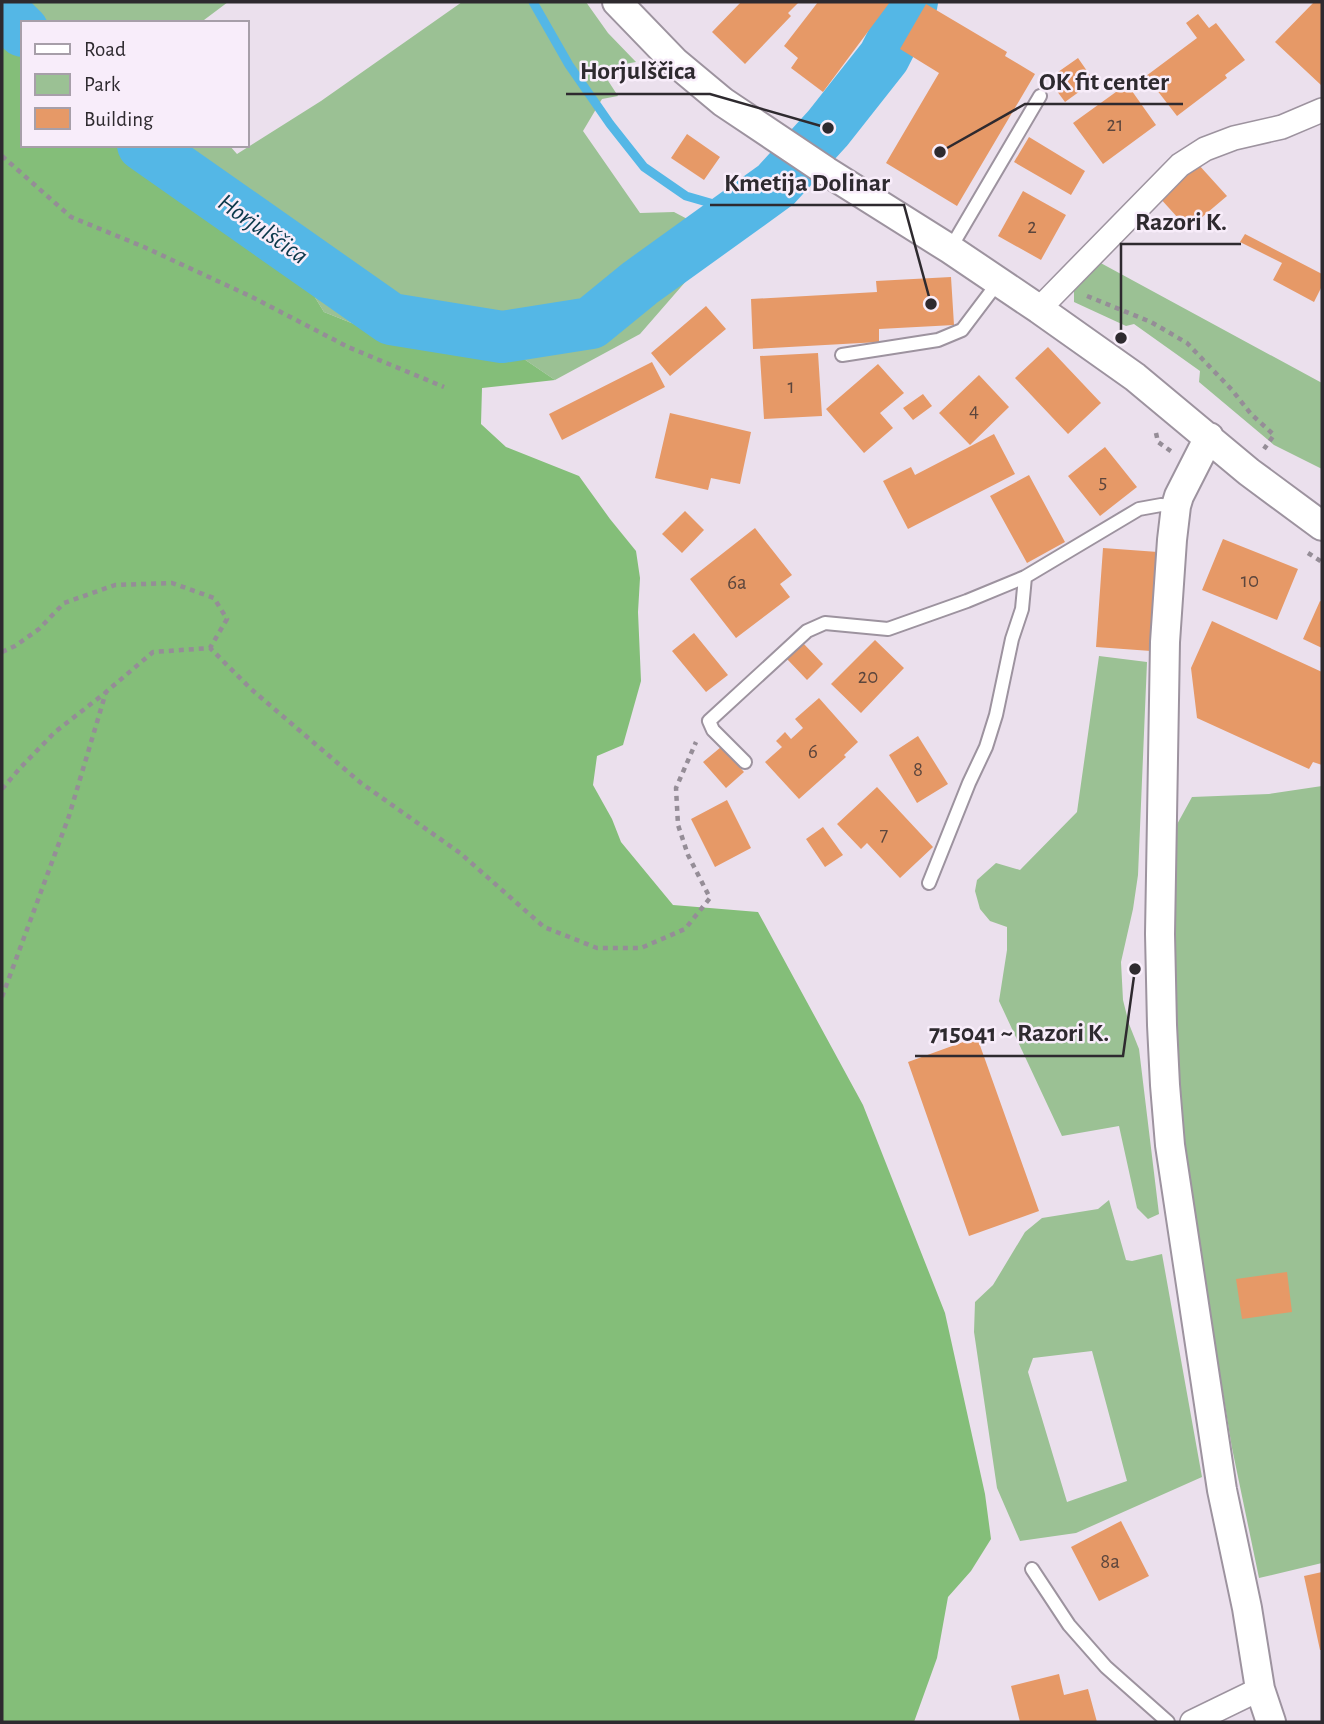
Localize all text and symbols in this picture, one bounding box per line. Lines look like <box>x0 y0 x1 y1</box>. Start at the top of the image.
legend <box>21 21 248 147</box>
text: Road <box>84 39 126 60</box>
callout: Horjulščica <box>566 47 710 94</box>
callout: OK fit center <box>1025 57 1183 104</box>
text: Horjulščica <box>580 58 696 84</box>
text: OK fit center <box>1039 69 1169 95</box>
text: Park <box>84 74 121 95</box>
text: Building <box>84 109 154 130</box>
house number: 21 <box>1107 114 1123 135</box>
callout: Kmetija Dolinar <box>710 158 904 205</box>
text: Kmetija Dolinar <box>724 170 890 196</box>
water label: Horjulščica <box>213 189 313 269</box>
callout: Razori K. <box>1121 197 1241 244</box>
text: Razori K. <box>1135 209 1227 235</box>
house number: 2 <box>1027 216 1037 237</box>
house number: 1 <box>787 376 795 397</box>
house number: 4 <box>969 400 979 421</box>
house number: 5 <box>1099 471 1107 492</box>
house number: 10 <box>1241 570 1259 591</box>
house number: 6a <box>727 572 747 593</box>
house number: 20 <box>858 666 878 687</box>
house number: 6 <box>808 741 818 762</box>
house number: 8 <box>913 759 923 780</box>
house number: 7 <box>880 824 889 845</box>
callout: 715041 ~ Razori K. <box>915 1009 1123 1056</box>
text: 715041 ~ Razori K. <box>929 1020 1109 1046</box>
house number: 8a <box>1100 1551 1120 1572</box>

